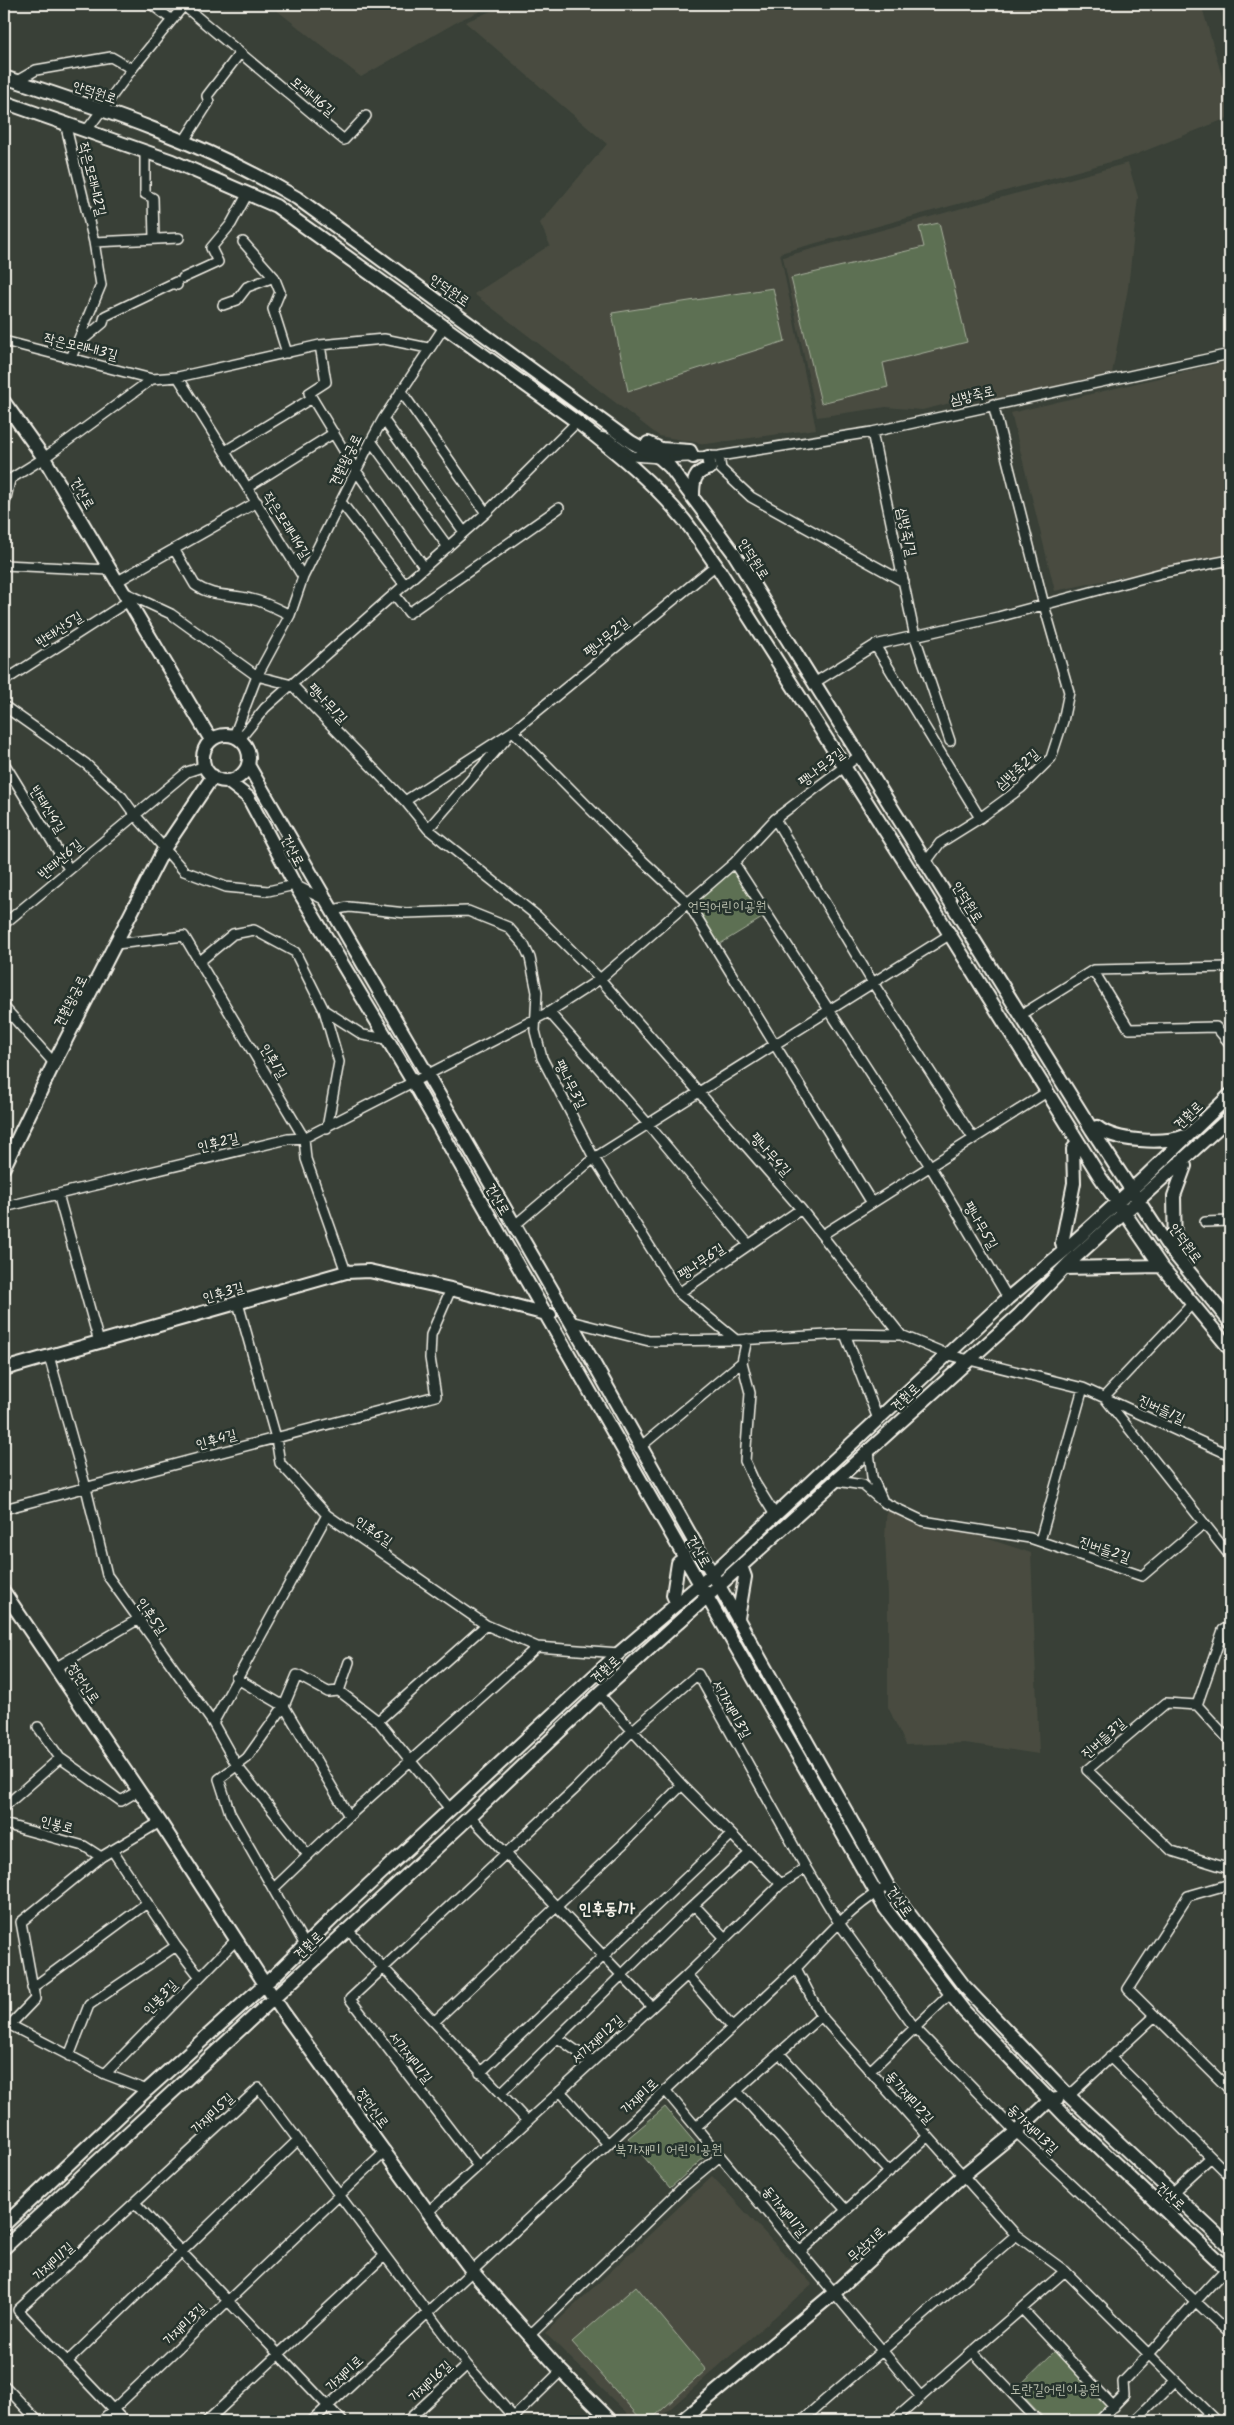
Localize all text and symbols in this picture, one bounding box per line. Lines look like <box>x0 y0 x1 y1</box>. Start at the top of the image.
street label: 모래내6길 <box>285 71 340 123</box>
street label: 안덕원로 <box>70 76 120 110</box>
street label: 작은모래내2길 <box>72 140 112 219</box>
street label: 안덕원로 <box>425 269 474 313</box>
street label: 작은모래내3길 <box>41 327 121 367</box>
street label: 심방죽로 <box>948 380 997 412</box>
street label: 견훤왕궁로 <box>324 430 368 491</box>
street label: 건산로 <box>64 473 100 514</box>
street label: 작은모래내4길 <box>257 488 316 564</box>
street label: 심방죽1길 <box>890 506 922 559</box>
street label: 안덕원로 <box>732 535 774 584</box>
street label: 반태산5길 <box>31 606 88 653</box>
street label: 팽나무2길 <box>579 612 635 663</box>
street label: 팽나무1길 <box>302 678 353 730</box>
street label: 팽나무3길 <box>794 743 850 793</box>
street label: 심방죽2길 <box>991 743 1045 796</box>
street label: 반태산4길 <box>24 781 71 838</box>
street label: 건산로 <box>274 830 310 871</box>
street label: 반태산6길 <box>33 834 89 885</box>
street label: 안덕원로 <box>946 878 988 927</box>
park label: 언덕어린이공원 <box>688 896 766 918</box>
street label: 견훤왕궁로 <box>48 971 93 1032</box>
street label: 인후1길 <box>254 1039 293 1084</box>
street label: 팽나무3길 <box>548 1056 592 1114</box>
street label: 견훤로 <box>1169 1096 1208 1135</box>
street label: 인후2길 <box>195 1127 242 1159</box>
street label: 팽나무4길 <box>744 1128 797 1182</box>
street label: 건산로 <box>479 1179 515 1220</box>
street label: 팽나무5길 <box>957 1197 1003 1254</box>
street label: 안덕원로 <box>1163 1219 1207 1268</box>
street label: 팽나무6길 <box>673 1238 730 1286</box>
street label: 인후3길 <box>200 1276 247 1309</box>
street label: 견훤로 <box>886 1378 926 1417</box>
street label: 진버들1길 <box>1135 1389 1189 1431</box>
street label: 인후4길 <box>193 1424 240 1456</box>
street label: 인후6길 <box>350 1511 397 1553</box>
street label: 건산로 <box>680 1531 716 1572</box>
street label: 진버들2길 <box>1076 1531 1134 1569</box>
street label: 인후5길 <box>130 1593 172 1640</box>
street label: 견훤로 <box>586 1650 626 1689</box>
street label: 정언신로 <box>61 1659 105 1708</box>
street label: 서가재미3길 <box>706 1676 757 1744</box>
street label: 진버들3길 <box>1076 1713 1131 1764</box>
street label: 인봉로 <box>38 1810 76 1840</box>
street label: 건산로 <box>880 1881 918 1922</box>
district label: 인후동1가 <box>579 1897 635 1922</box>
street label: 견훤로 <box>289 1926 329 1965</box>
street label: 인봉3길 <box>138 1974 184 2020</box>
street label: 서가재미2길 <box>566 2010 630 2069</box>
street label: 서가재미1길 <box>383 2027 438 2089</box>
street label: 동가재미2길 <box>880 2066 939 2130</box>
street label: 가재미로 <box>616 2073 664 2120</box>
street label: 정언신로 <box>350 2084 394 2133</box>
street label: 가재미5길 <box>186 2087 240 2140</box>
street label: 동가재미3길 <box>1002 2099 1064 2160</box>
park label: 북가재미 어린이공원 <box>615 2139 723 2161</box>
street label: 건산로 <box>1150 2177 1190 2216</box>
street label: 동가재미1길 <box>756 2181 813 2243</box>
street label: 무삼지로 <box>843 2221 891 2268</box>
street label: 가재미1길 <box>28 2237 80 2286</box>
street label: 가재미3길 <box>158 2298 212 2351</box>
street label: 가재미로 <box>321 2350 369 2397</box>
street label: 가재미6길 <box>404 2355 458 2408</box>
park label: 도란길어린이공원 <box>1010 2379 1100 2401</box>

